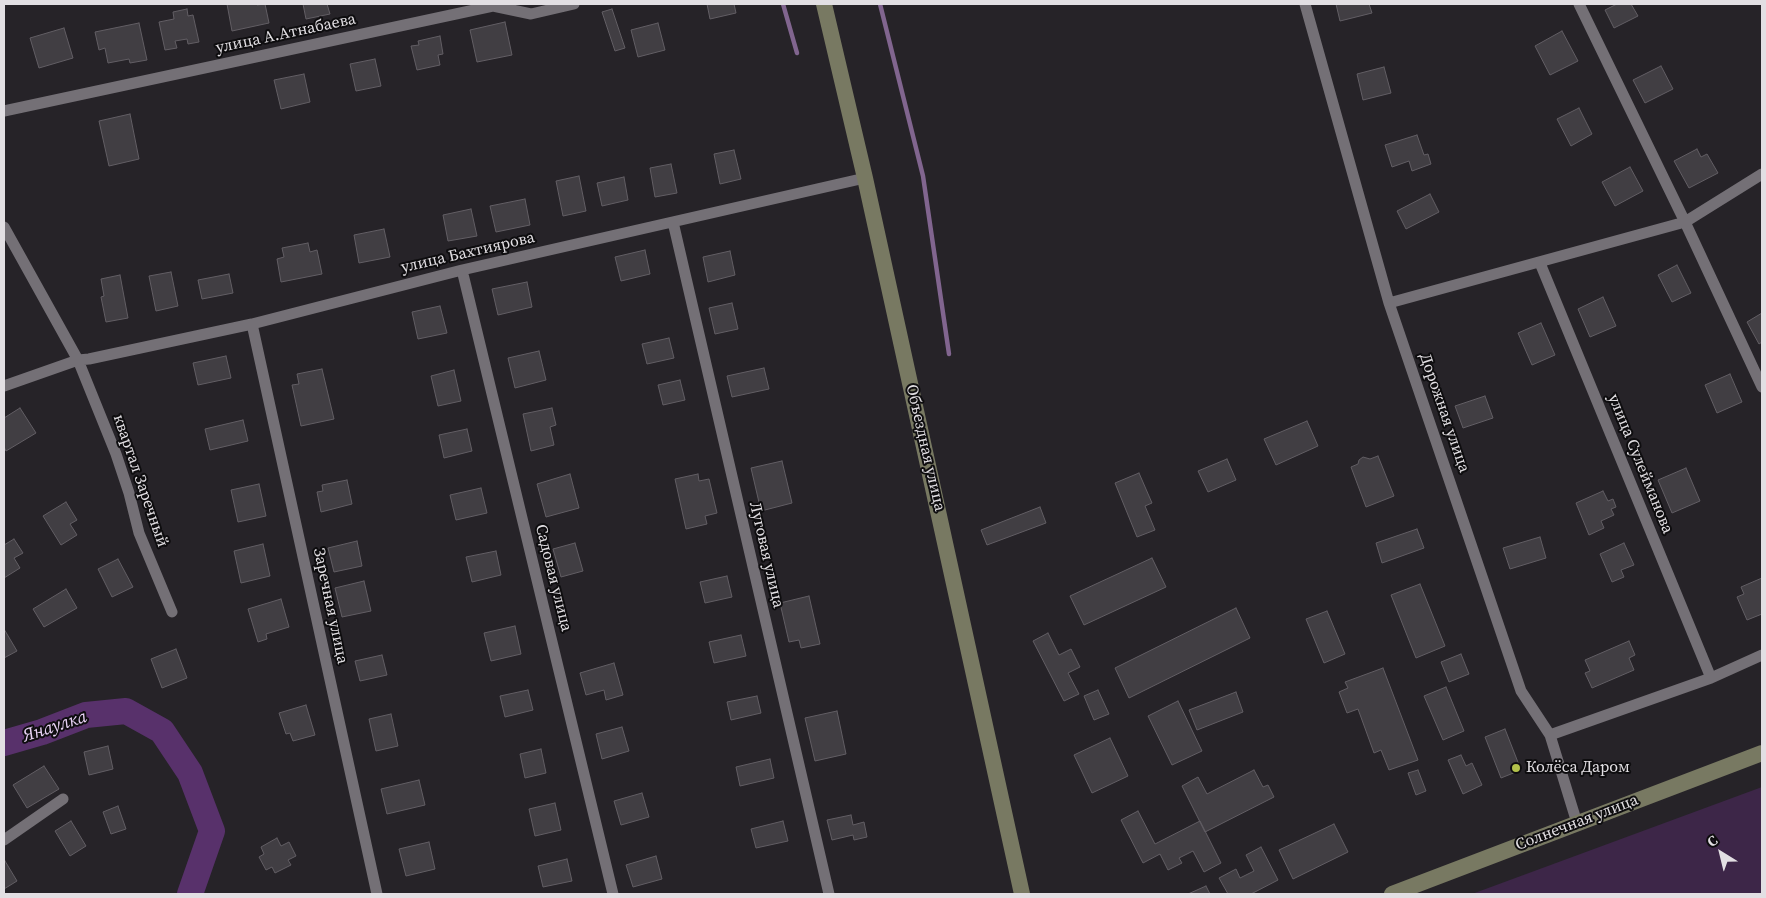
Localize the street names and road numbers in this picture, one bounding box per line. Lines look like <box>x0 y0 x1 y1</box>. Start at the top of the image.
street label: улица А.Атнабаева <box>214 10 358 58</box>
street label: улица Бахтиярова <box>399 228 537 278</box>
street label: Дорожная улица <box>1415 351 1473 475</box>
street label: Объездная улица <box>901 383 949 513</box>
street label: улица Сулейманова <box>1603 391 1677 537</box>
street label: квартал Заречный <box>108 412 172 550</box>
street label: Луговая улица <box>744 500 788 610</box>
street label: Садовая улица <box>530 522 576 634</box>
street label: Заречная улица <box>308 546 352 666</box>
street label: Солнечная улица <box>1513 791 1641 855</box>

